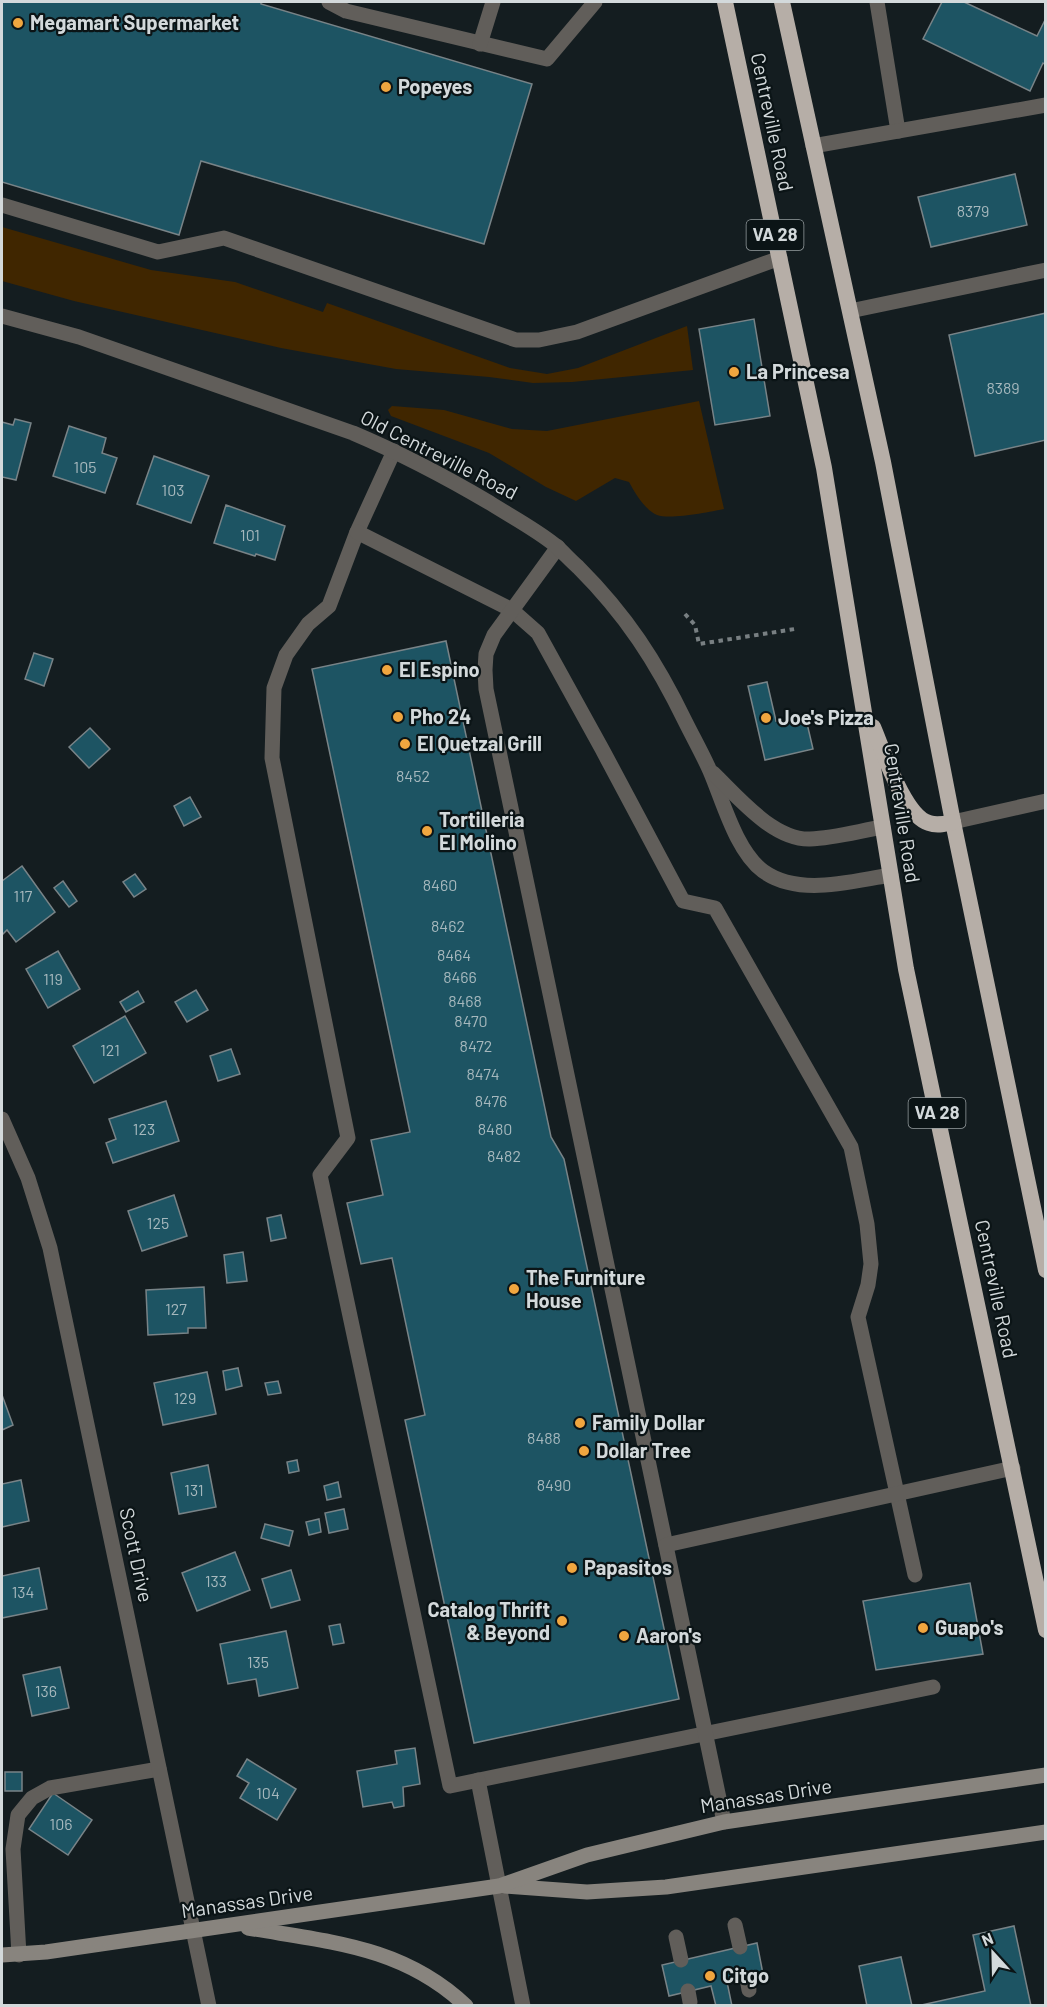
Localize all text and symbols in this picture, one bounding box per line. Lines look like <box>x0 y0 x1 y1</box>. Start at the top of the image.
place label: Megamart Supermarket <box>30 10 239 34</box>
marker: Megamart Supermarket <box>11 16 25 30</box>
street label: Centreville Road <box>747 50 799 193</box>
place label: Popeyes <box>398 74 472 98</box>
marker: Popeyes <box>379 80 393 94</box>
house number: 8379 <box>957 201 989 220</box>
road number: VA 28 <box>746 220 804 250</box>
place label: La Princesa <box>746 359 850 383</box>
marker: La Princesa <box>727 365 741 379</box>
house number: 8389 <box>986 378 1020 397</box>
street label: Old Centreville Road <box>357 404 522 504</box>
house number: 105 <box>74 457 96 476</box>
house number: 103 <box>162 480 184 499</box>
house number: 101 <box>240 525 260 544</box>
place label: El Espino <box>399 657 480 681</box>
marker: El Espino <box>380 663 394 677</box>
place label: Pho 24 <box>410 704 471 728</box>
place label: Joe's Pizza <box>778 705 874 729</box>
marker: Pho 24 <box>391 710 405 724</box>
marker: Joe's Pizza <box>759 711 773 725</box>
place label: El Quetzal Grill <box>417 731 542 755</box>
marker: El Quetzal Grill <box>398 737 412 751</box>
street label: Centreville Road <box>880 741 926 884</box>
house number: 8452 <box>396 766 430 785</box>
place label: Tortilleria El Molino <box>439 807 525 854</box>
marker: Tortilleria El Molino <box>420 824 434 838</box>
house number: 8460 <box>423 875 457 894</box>
house number: 117 <box>14 886 33 905</box>
house number: 8462 <box>431 916 465 935</box>
house number: 8464 <box>437 945 471 964</box>
house number: 8466 <box>443 967 477 986</box>
house number: 119 <box>43 969 63 988</box>
house number: 8468 <box>448 991 482 1010</box>
house number: 8470 <box>454 1011 488 1030</box>
house number: 8472 <box>460 1036 492 1055</box>
house number: 121 <box>100 1040 120 1059</box>
house number: 8474 <box>466 1064 500 1083</box>
house number: 8476 <box>475 1091 507 1110</box>
road number: VA 28 <box>908 1098 966 1128</box>
house number: 123 <box>133 1119 155 1138</box>
house number: 8480 <box>478 1119 512 1138</box>
house number: 8482 <box>487 1146 521 1165</box>
house number: 125 <box>147 1213 169 1232</box>
street label: Centreville Road <box>971 1217 1023 1360</box>
place label: The Furniture House <box>526 1265 645 1312</box>
marker: The Furniture House <box>507 1282 521 1296</box>
house number: 127 <box>165 1299 187 1318</box>
house number: 129 <box>174 1388 196 1407</box>
place label: Family Dollar <box>592 1410 705 1434</box>
marker: Family Dollar <box>573 1416 587 1430</box>
house number: 8488 <box>527 1428 561 1447</box>
place label: Dollar Tree <box>596 1438 691 1462</box>
marker: Dollar Tree <box>577 1444 591 1458</box>
house number: 8490 <box>537 1475 571 1494</box>
house number: 131 <box>184 1480 204 1499</box>
street label: Scott Drive <box>115 1505 159 1604</box>
place label: Papasitos <box>584 1555 672 1579</box>
marker: Papasitos <box>565 1561 579 1575</box>
house number: 133 <box>205 1571 227 1590</box>
house number: 134 <box>12 1582 34 1601</box>
place label: Catalog Thrift & Beyond <box>428 1597 550 1644</box>
marker: Catalog Thrift & Beyond <box>555 1614 569 1628</box>
place label: Guapo's <box>935 1615 1004 1639</box>
marker: Guapo's <box>916 1621 930 1635</box>
place label: Aaron's <box>636 1623 702 1647</box>
marker: Aaron's <box>617 1629 631 1643</box>
house number: 135 <box>247 1652 269 1671</box>
house number: 136 <box>35 1681 57 1700</box>
street label: Manassas Drive <box>698 1773 833 1817</box>
house number: 104 <box>256 1783 280 1802</box>
house number: 106 <box>50 1814 72 1833</box>
street label: Manassas Drive <box>179 1880 314 1922</box>
north arrow <box>963 1923 1023 1983</box>
text: N <box>979 1928 996 1949</box>
place label: Citgo <box>722 1963 769 1987</box>
marker: Citgo <box>703 1969 717 1983</box>

